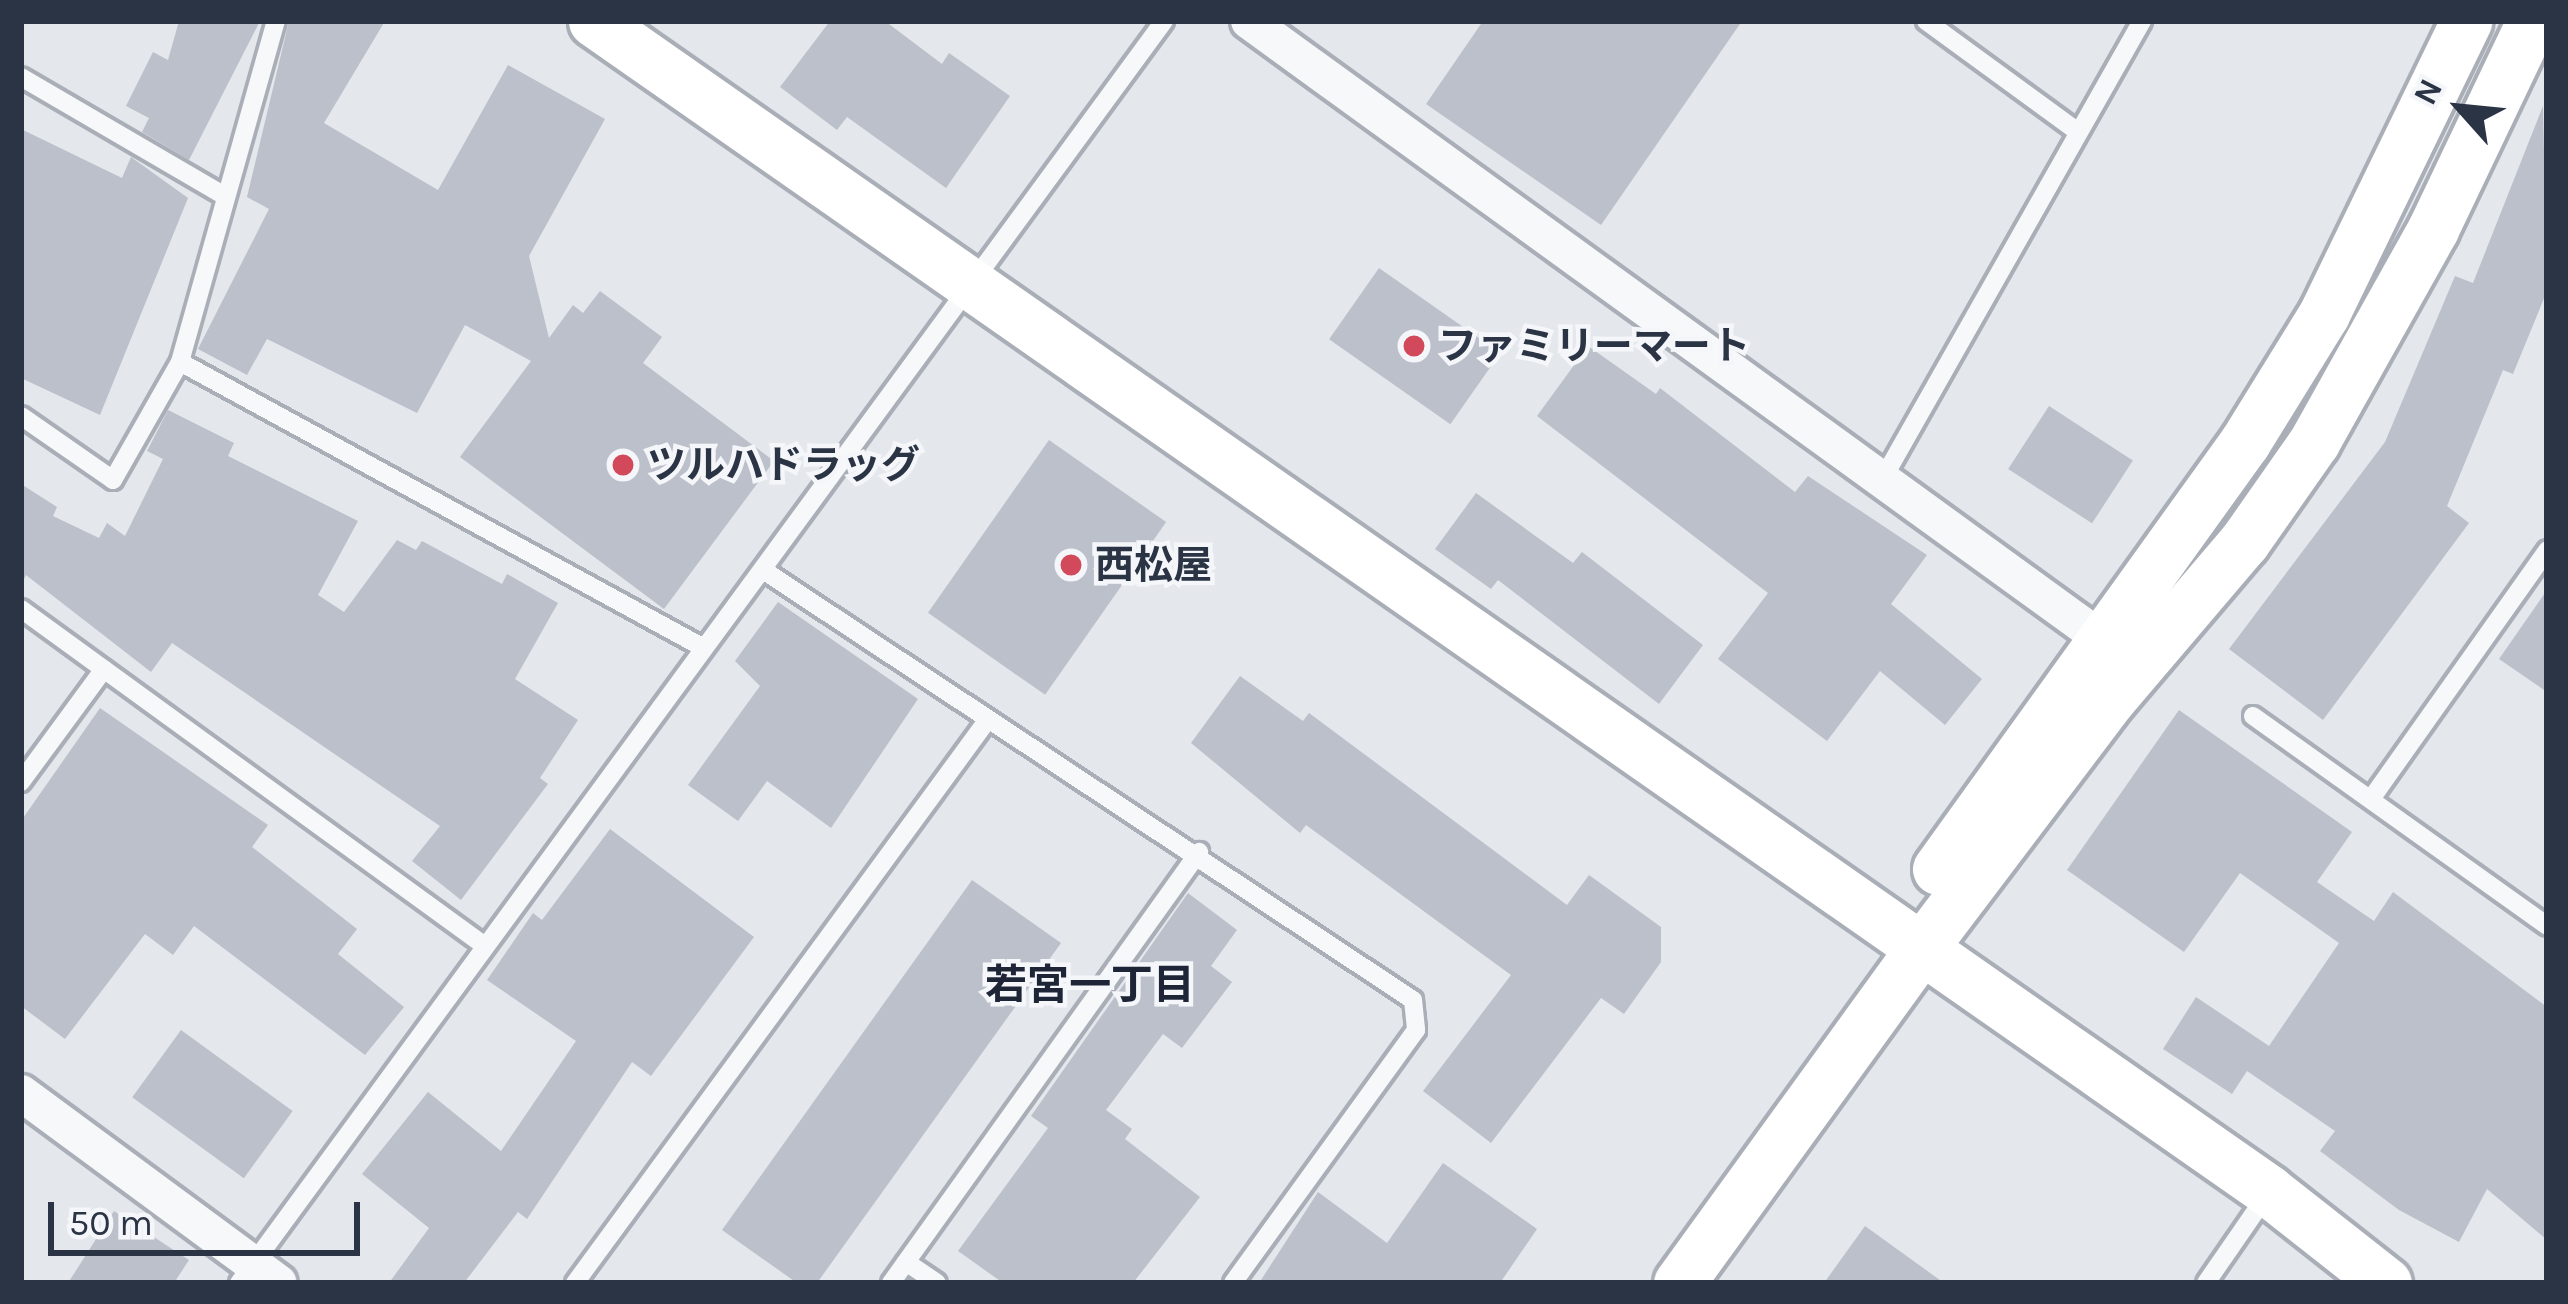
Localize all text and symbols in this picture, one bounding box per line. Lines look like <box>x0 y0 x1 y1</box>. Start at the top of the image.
north arrow <box>2400 48 2520 168</box>
text: N <box>2406 72 2450 111</box>
place label: ファミリーマート <box>1438 323 1750 369</box>
marker: ファミリーマート <box>1401 333 1427 359</box>
place label: ツルハドラッグ <box>647 442 920 488</box>
marker: ツルハドラッグ <box>610 452 636 478</box>
place label: 西松屋 <box>1095 542 1212 588</box>
marker: 西松屋 <box>1058 552 1084 578</box>
district label: 若宮一丁目 <box>985 960 1195 1010</box>
scale bar <box>54 1178 366 1252</box>
text: 50 m <box>69 1202 153 1244</box>

